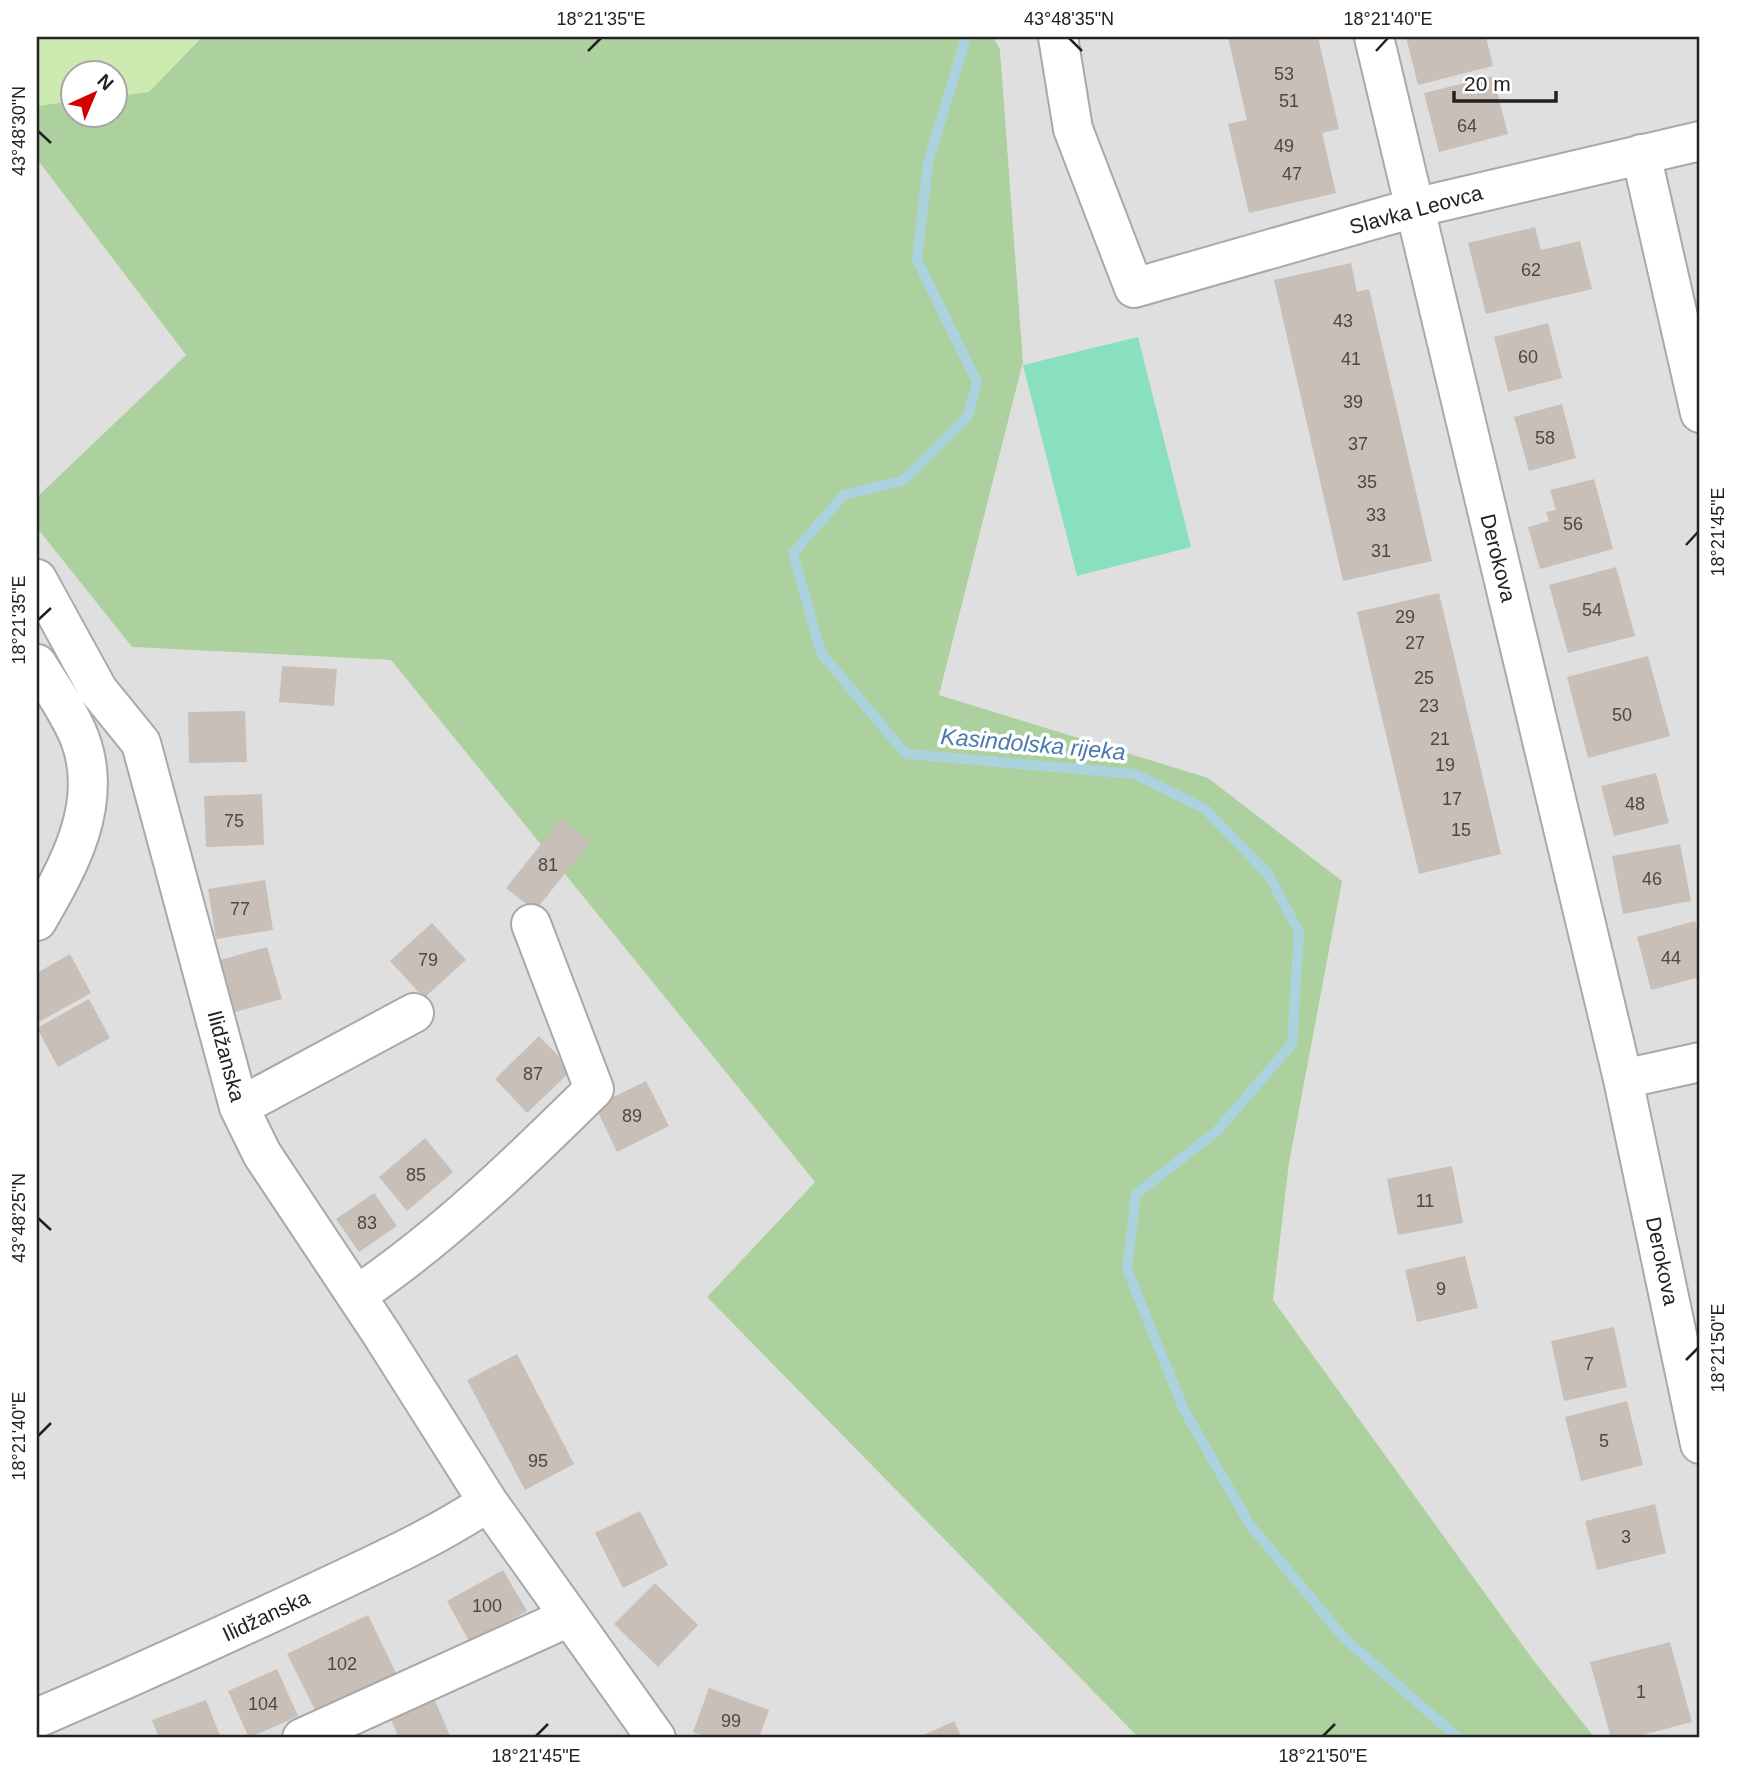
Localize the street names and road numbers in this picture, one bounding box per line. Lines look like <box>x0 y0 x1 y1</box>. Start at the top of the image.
street label: Slavka Leovca <box>1347 181 1485 238</box>
street label: Derokova <box>1476 511 1521 605</box>
street label: Ilidžanska <box>203 1008 250 1104</box>
street label: Derokova <box>1642 1215 1683 1308</box>
street label: Ilidžanska <box>219 1585 313 1646</box>

